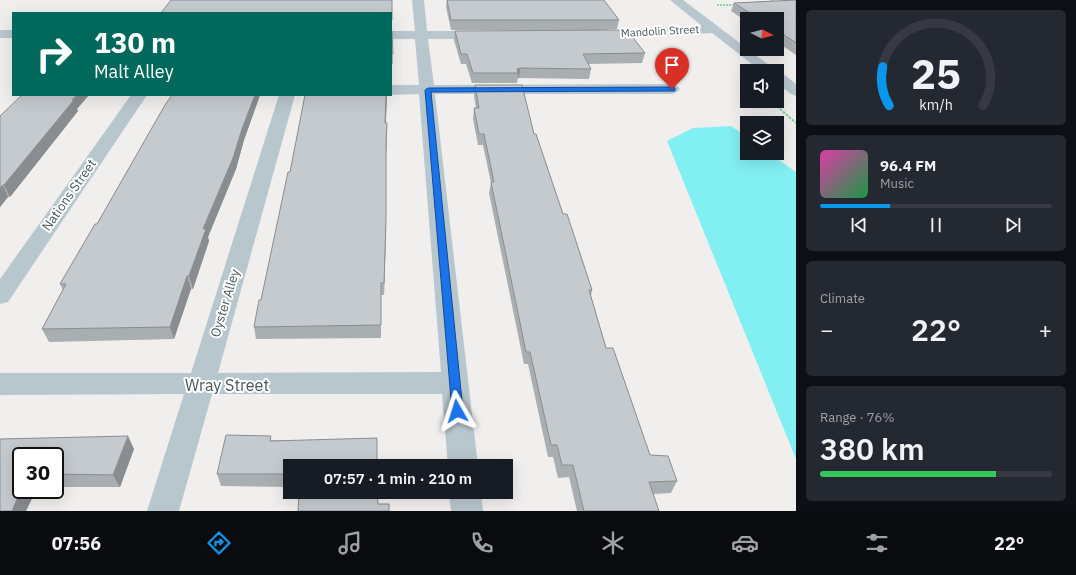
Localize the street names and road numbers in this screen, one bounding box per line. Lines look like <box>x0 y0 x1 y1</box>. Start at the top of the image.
street label: Mandolin Street <box>621 22 700 40</box>
street label: Nations Street <box>38 156 100 234</box>
street label: Oyster Alley <box>207 266 244 339</box>
street label: Wray Street <box>185 375 269 395</box>

